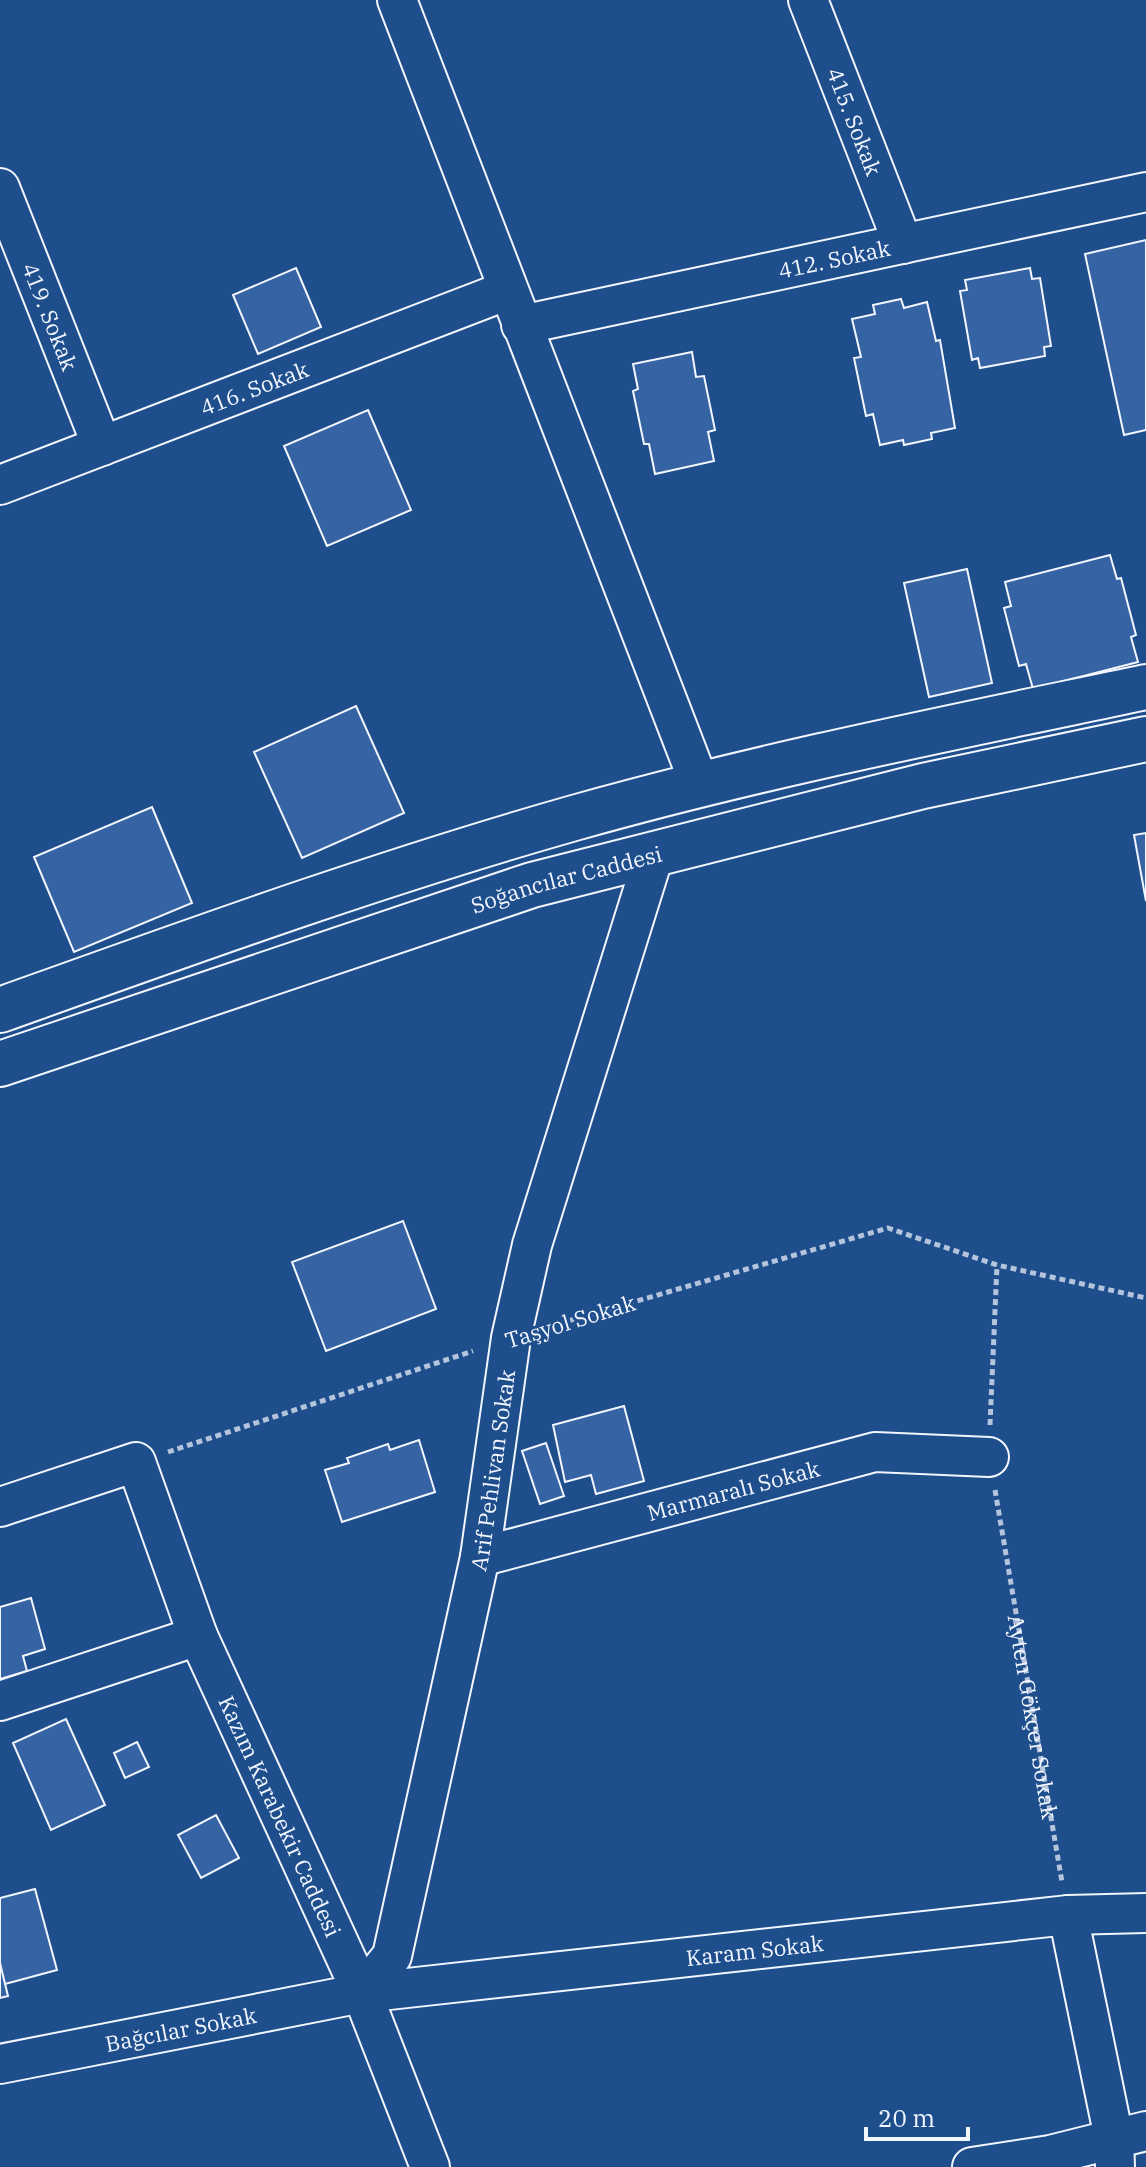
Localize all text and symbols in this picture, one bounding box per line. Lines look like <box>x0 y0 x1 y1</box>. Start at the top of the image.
street label: 415. Sokak <box>821 63 889 180</box>
street label: 412. Sokak <box>775 232 893 284</box>
street label: 419. Sokak <box>16 258 85 375</box>
street label: 416. Sokak <box>196 354 312 421</box>
street label: Soğancılar Caddesi <box>467 838 665 919</box>
street label: Taşyol Sokak <box>501 1287 639 1355</box>
street label: Arif Pehlivan Sokak <box>463 1368 521 1573</box>
street label: Marmaralı Sokak <box>644 1453 823 1526</box>
street label: Ayten Gökçer Sokak <box>1002 1612 1066 1821</box>
street label: Kazım Karabekir Caddesi <box>213 1691 349 1941</box>
street label: Karam Sokak <box>684 1928 825 1972</box>
street label: Bağcılar Sokak <box>102 2000 259 2058</box>
scale bar <box>866 2091 968 2141</box>
text: 20 m <box>878 2102 935 2134</box>

